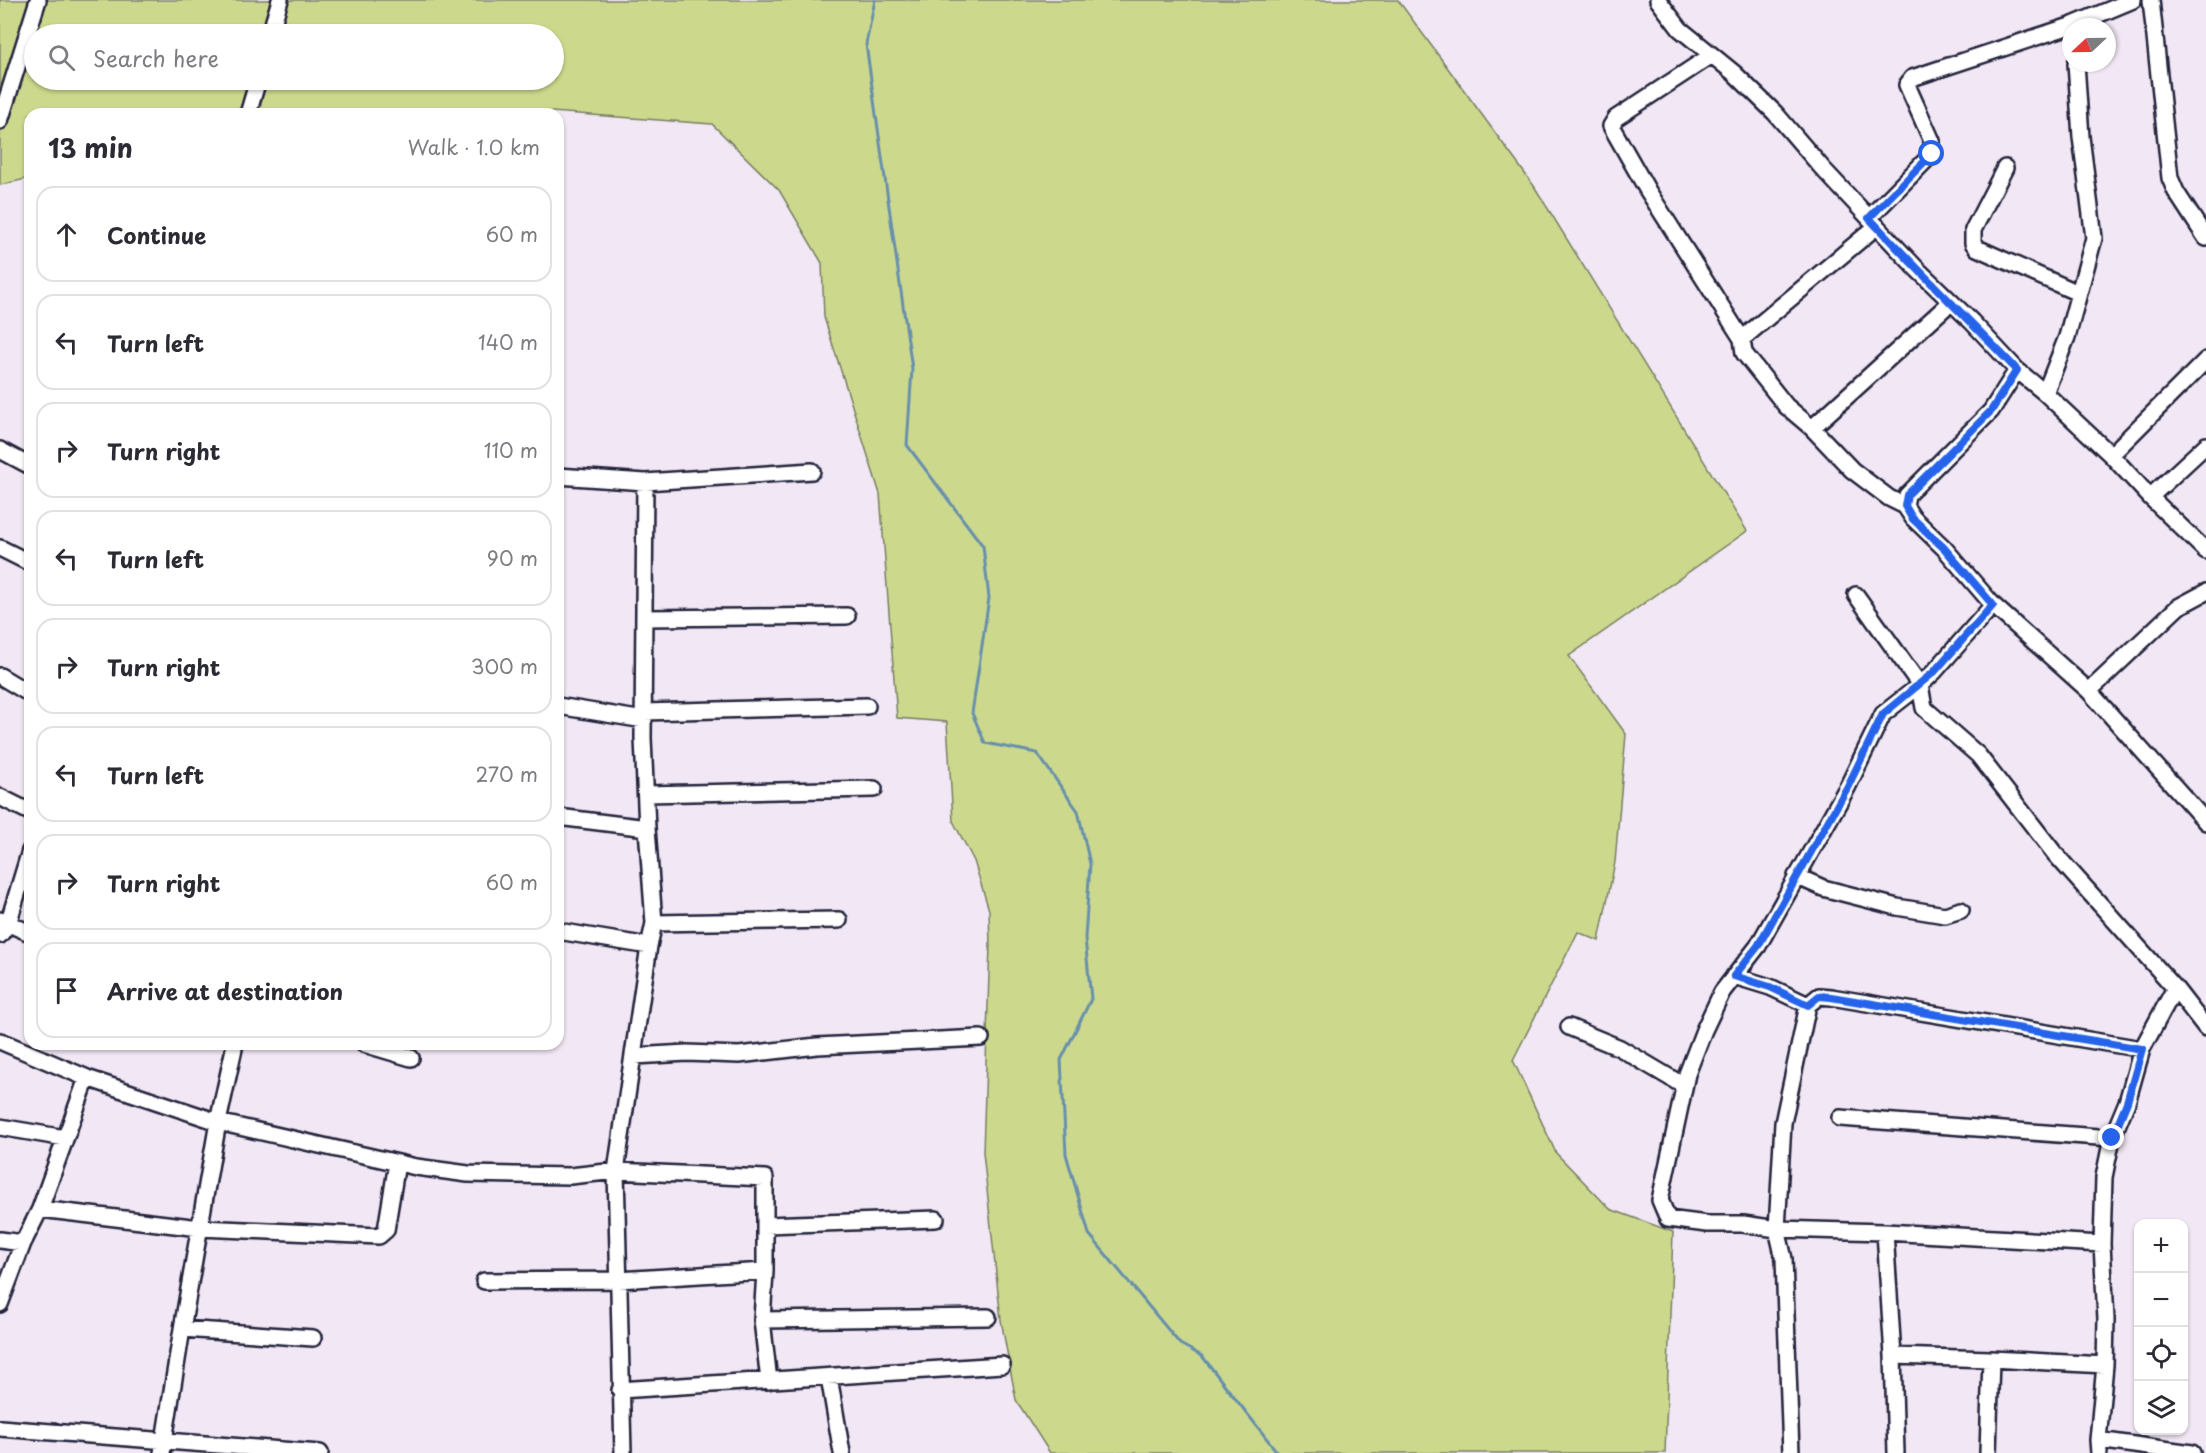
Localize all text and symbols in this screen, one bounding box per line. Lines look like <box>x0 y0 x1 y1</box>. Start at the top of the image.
north arrow <box>2062 18 2116 72</box>
search box <box>24 24 564 90</box>
icon: search <box>45 41 78 74</box>
text: Search here <box>93 41 219 74</box>
text: 13 min <box>48 128 133 167</box>
text: Walk · 1.0 km <box>408 132 540 162</box>
route start <box>1918 140 1944 166</box>
icon: ahead <box>50 218 83 251</box>
text: Continue <box>107 218 206 251</box>
text: 60 m <box>486 219 538 249</box>
icon: left <box>50 326 83 359</box>
text: Turn left <box>107 326 204 359</box>
text: 140 m <box>478 327 538 357</box>
icon: right <box>50 434 83 467</box>
text: Turn right <box>107 434 220 467</box>
text: 110 m <box>484 435 538 465</box>
icon: left <box>50 542 83 575</box>
text: Turn left <box>107 542 204 575</box>
text: 90 m <box>487 543 538 573</box>
icon: right <box>50 650 83 683</box>
text: Turn right <box>107 650 220 683</box>
text: 300 m <box>471 651 538 681</box>
icon: left <box>50 758 83 791</box>
text: Turn left <box>107 758 204 791</box>
text: 270 m <box>475 759 538 789</box>
icon: right <box>50 866 83 899</box>
text: Turn right <box>107 866 220 899</box>
text: 60 m <box>486 867 538 897</box>
icon: arrive <box>50 974 83 1007</box>
text: Arrive at destination <box>107 974 343 1007</box>
route end <box>2098 1124 2124 1150</box>
map controls <box>2134 1219 2188 1435</box>
button: + <box>2134 1219 2188 1273</box>
button: − <box>2134 1273 2188 1327</box>
button: locate <box>2134 1327 2188 1381</box>
button: layers <box>2134 1381 2188 1435</box>

